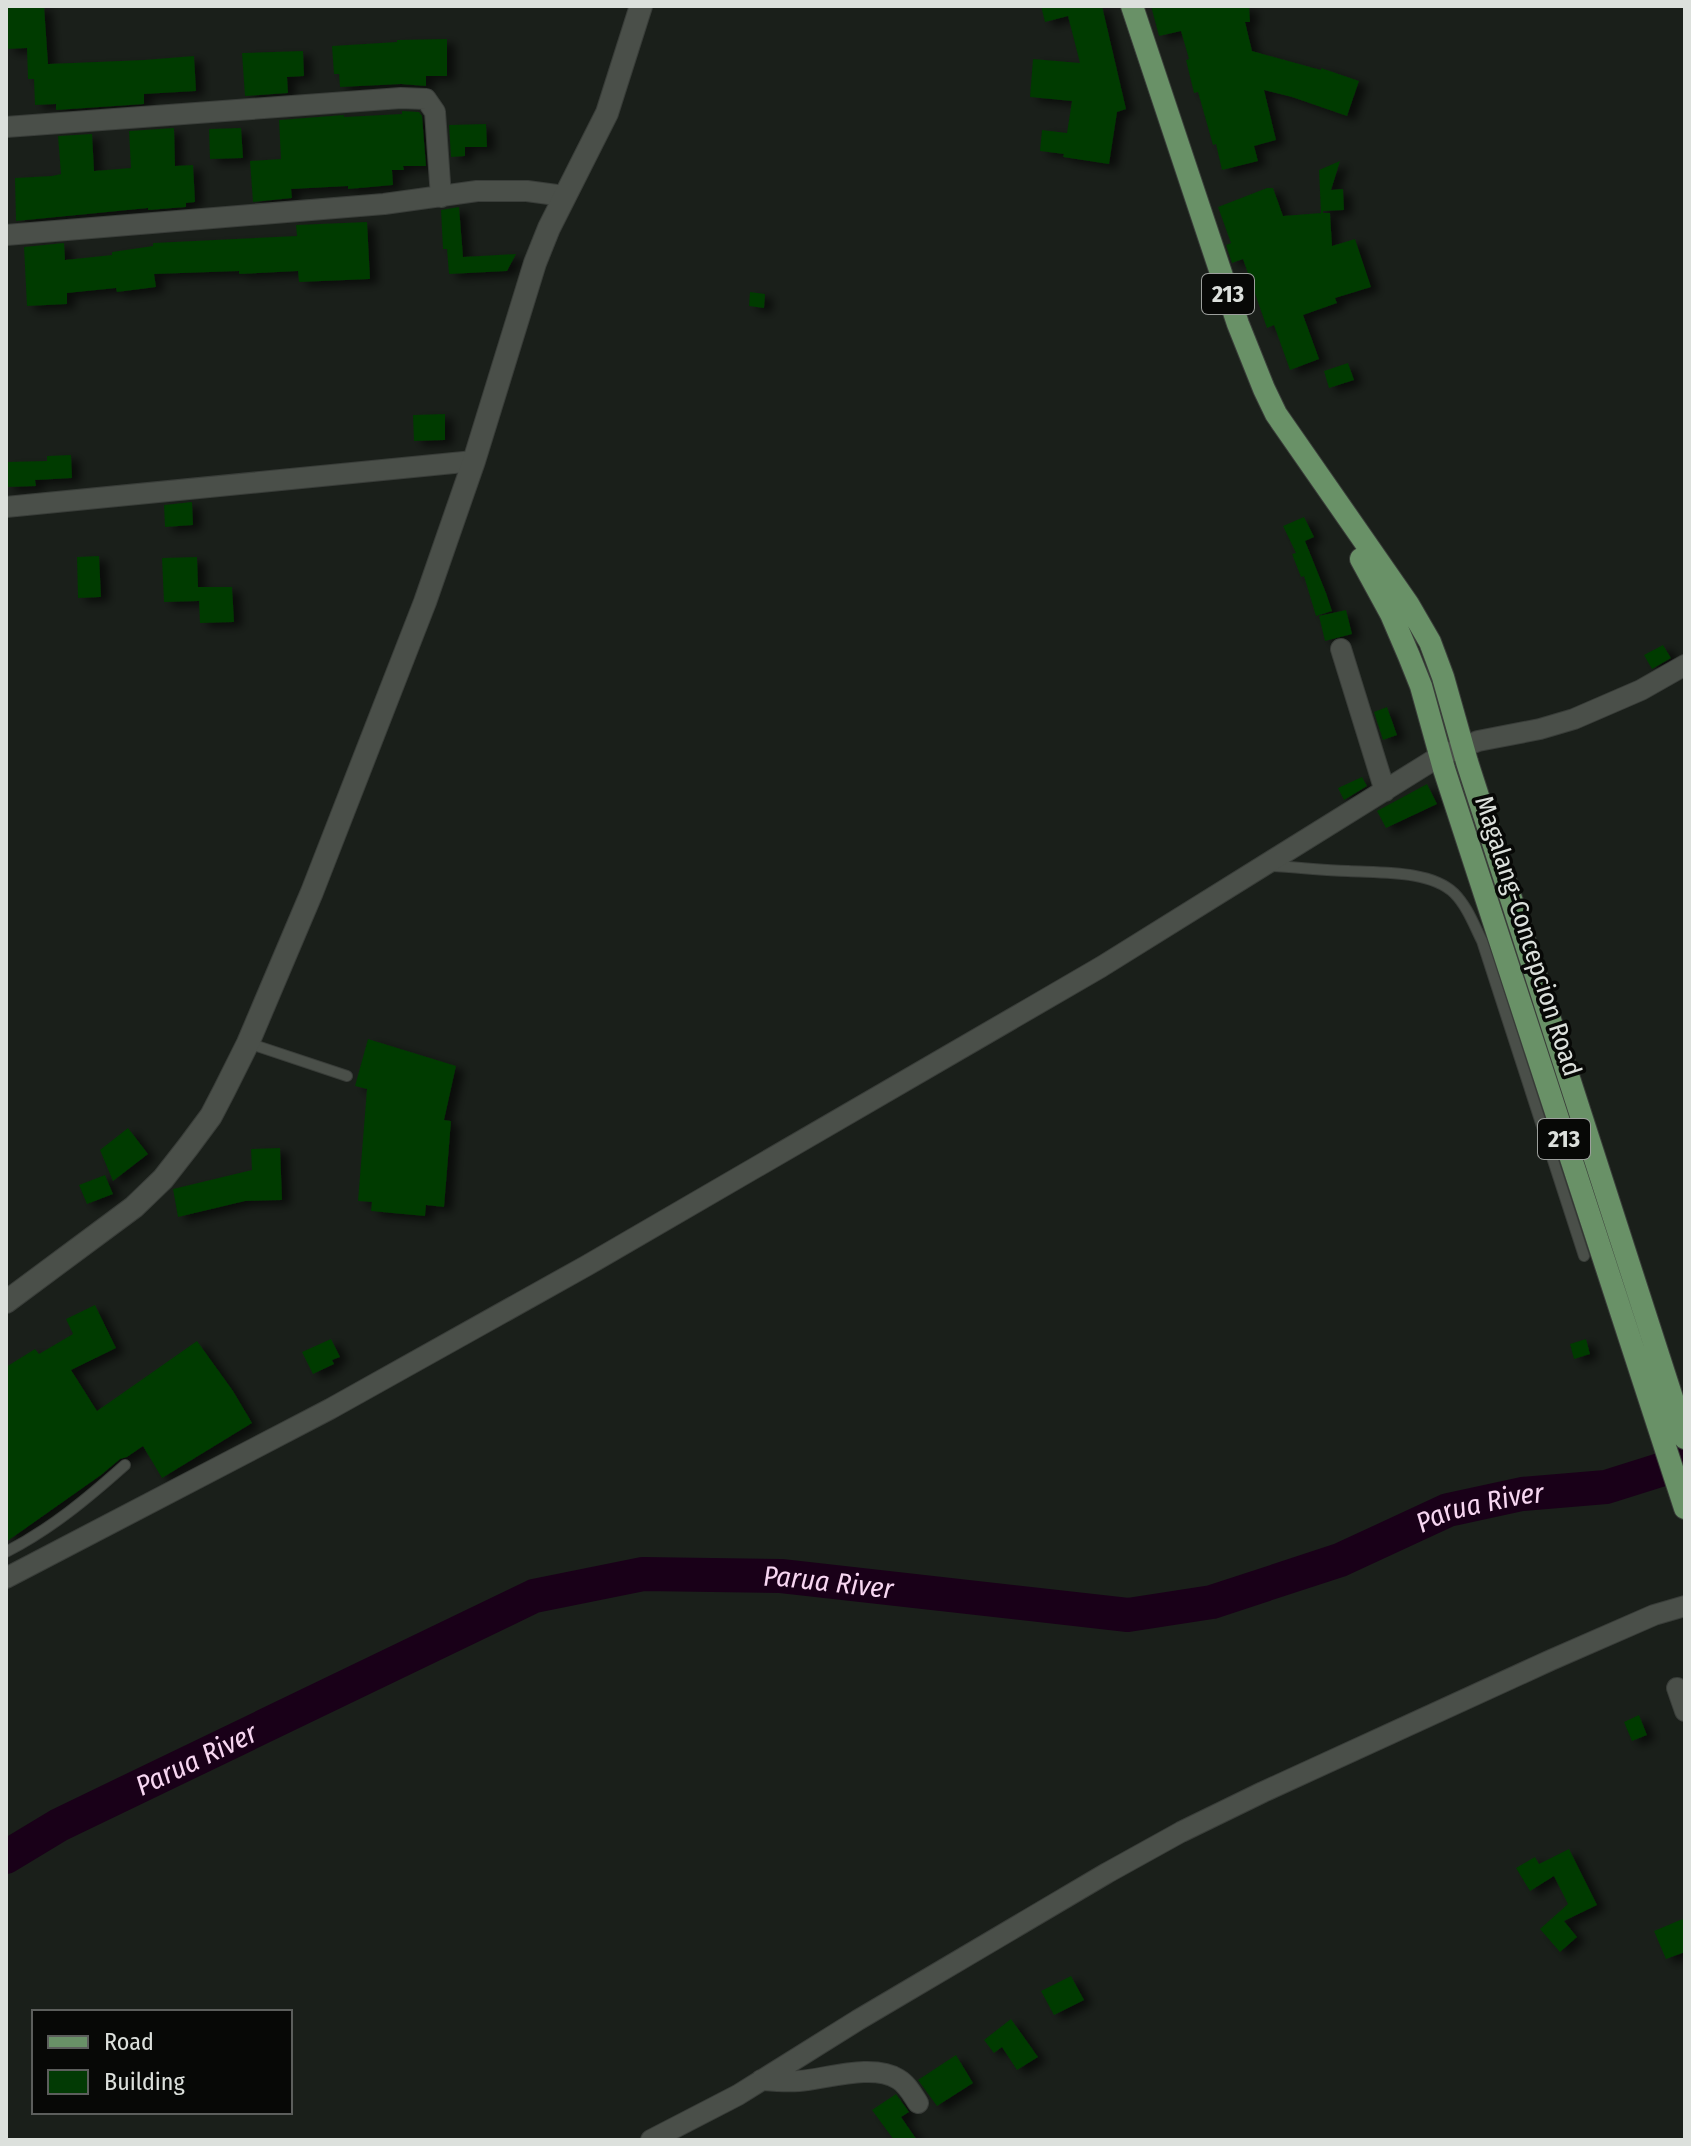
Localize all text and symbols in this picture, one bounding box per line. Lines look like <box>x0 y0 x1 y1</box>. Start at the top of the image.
road number: 213 <box>1202 274 1254 314</box>
street label: Magalang-Concepcion Road <box>1468 792 1588 1080</box>
road number: 213 <box>1538 1119 1590 1159</box>
water label: Parua River <box>1410 1476 1546 1539</box>
water label: Parua River <box>763 1559 896 1605</box>
water label: Parua River <box>130 1715 263 1802</box>
legend <box>32 2010 292 2114</box>
text: Road <box>104 2028 154 2056</box>
text: Building <box>104 2068 186 2096</box>

